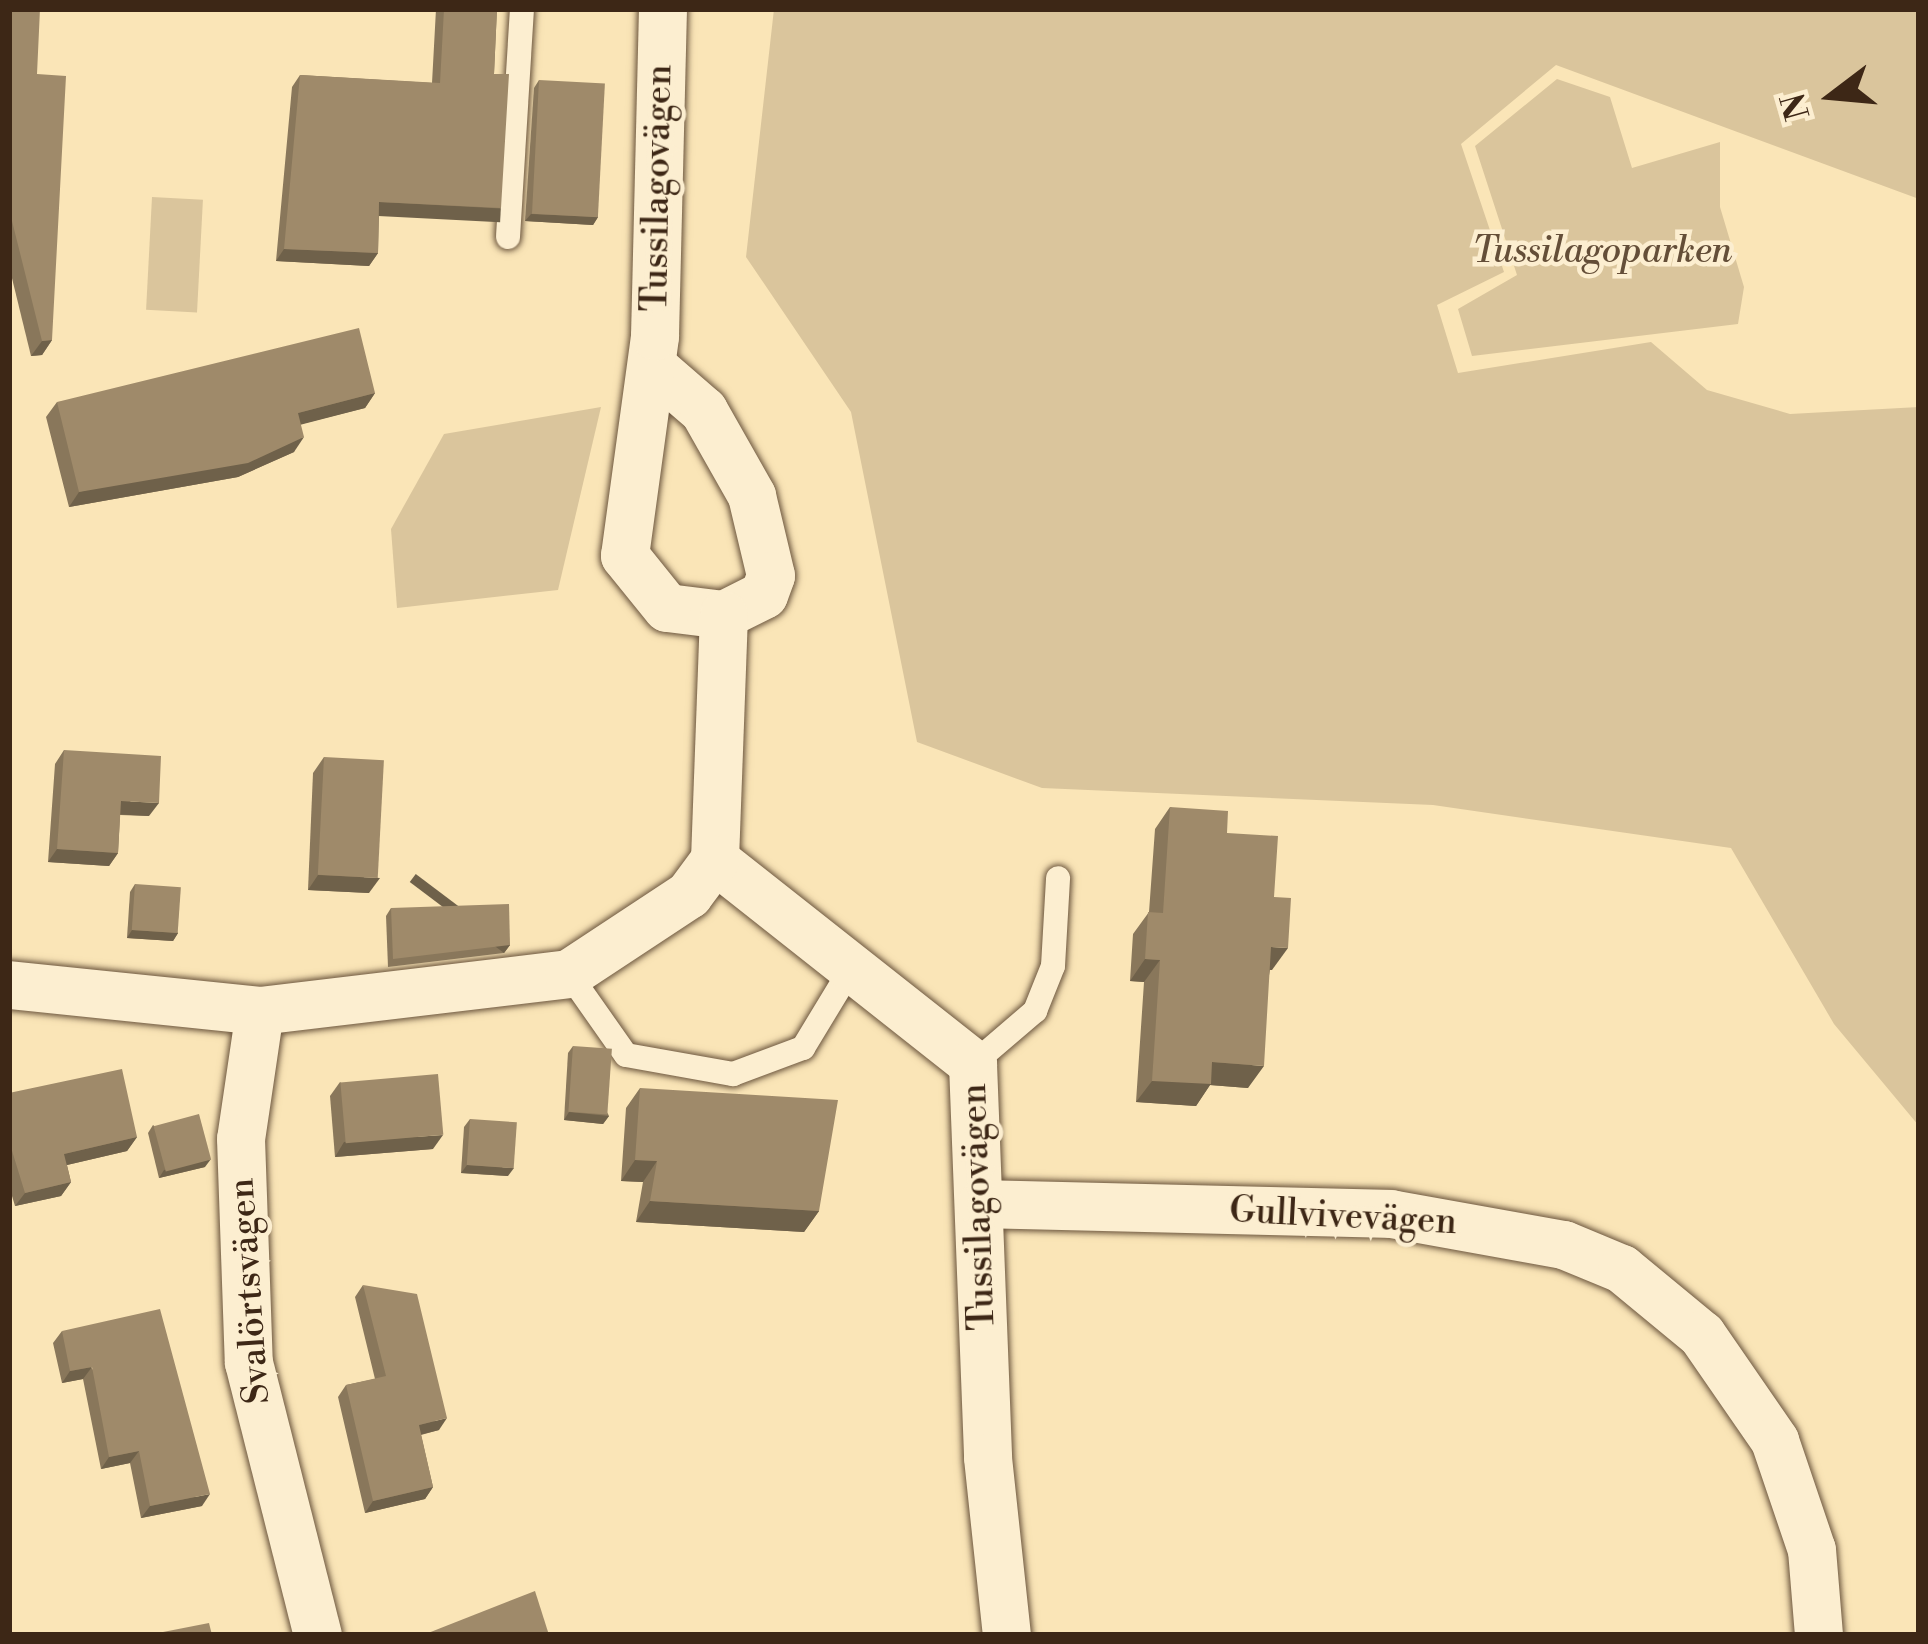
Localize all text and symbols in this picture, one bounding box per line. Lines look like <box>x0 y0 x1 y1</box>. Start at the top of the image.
north arrow <box>1772 36 1892 156</box>
street label: Tussilagovägen <box>634 64 682 312</box>
text: N <box>1774 88 1820 124</box>
park label: Tussilagoparken <box>1472 230 1732 274</box>
street label: Tussilagovägen <box>953 1083 1005 1331</box>
street label: Svalörtsvägen <box>221 1176 279 1406</box>
street label: Gullvivevägen <box>1228 1189 1458 1245</box>

